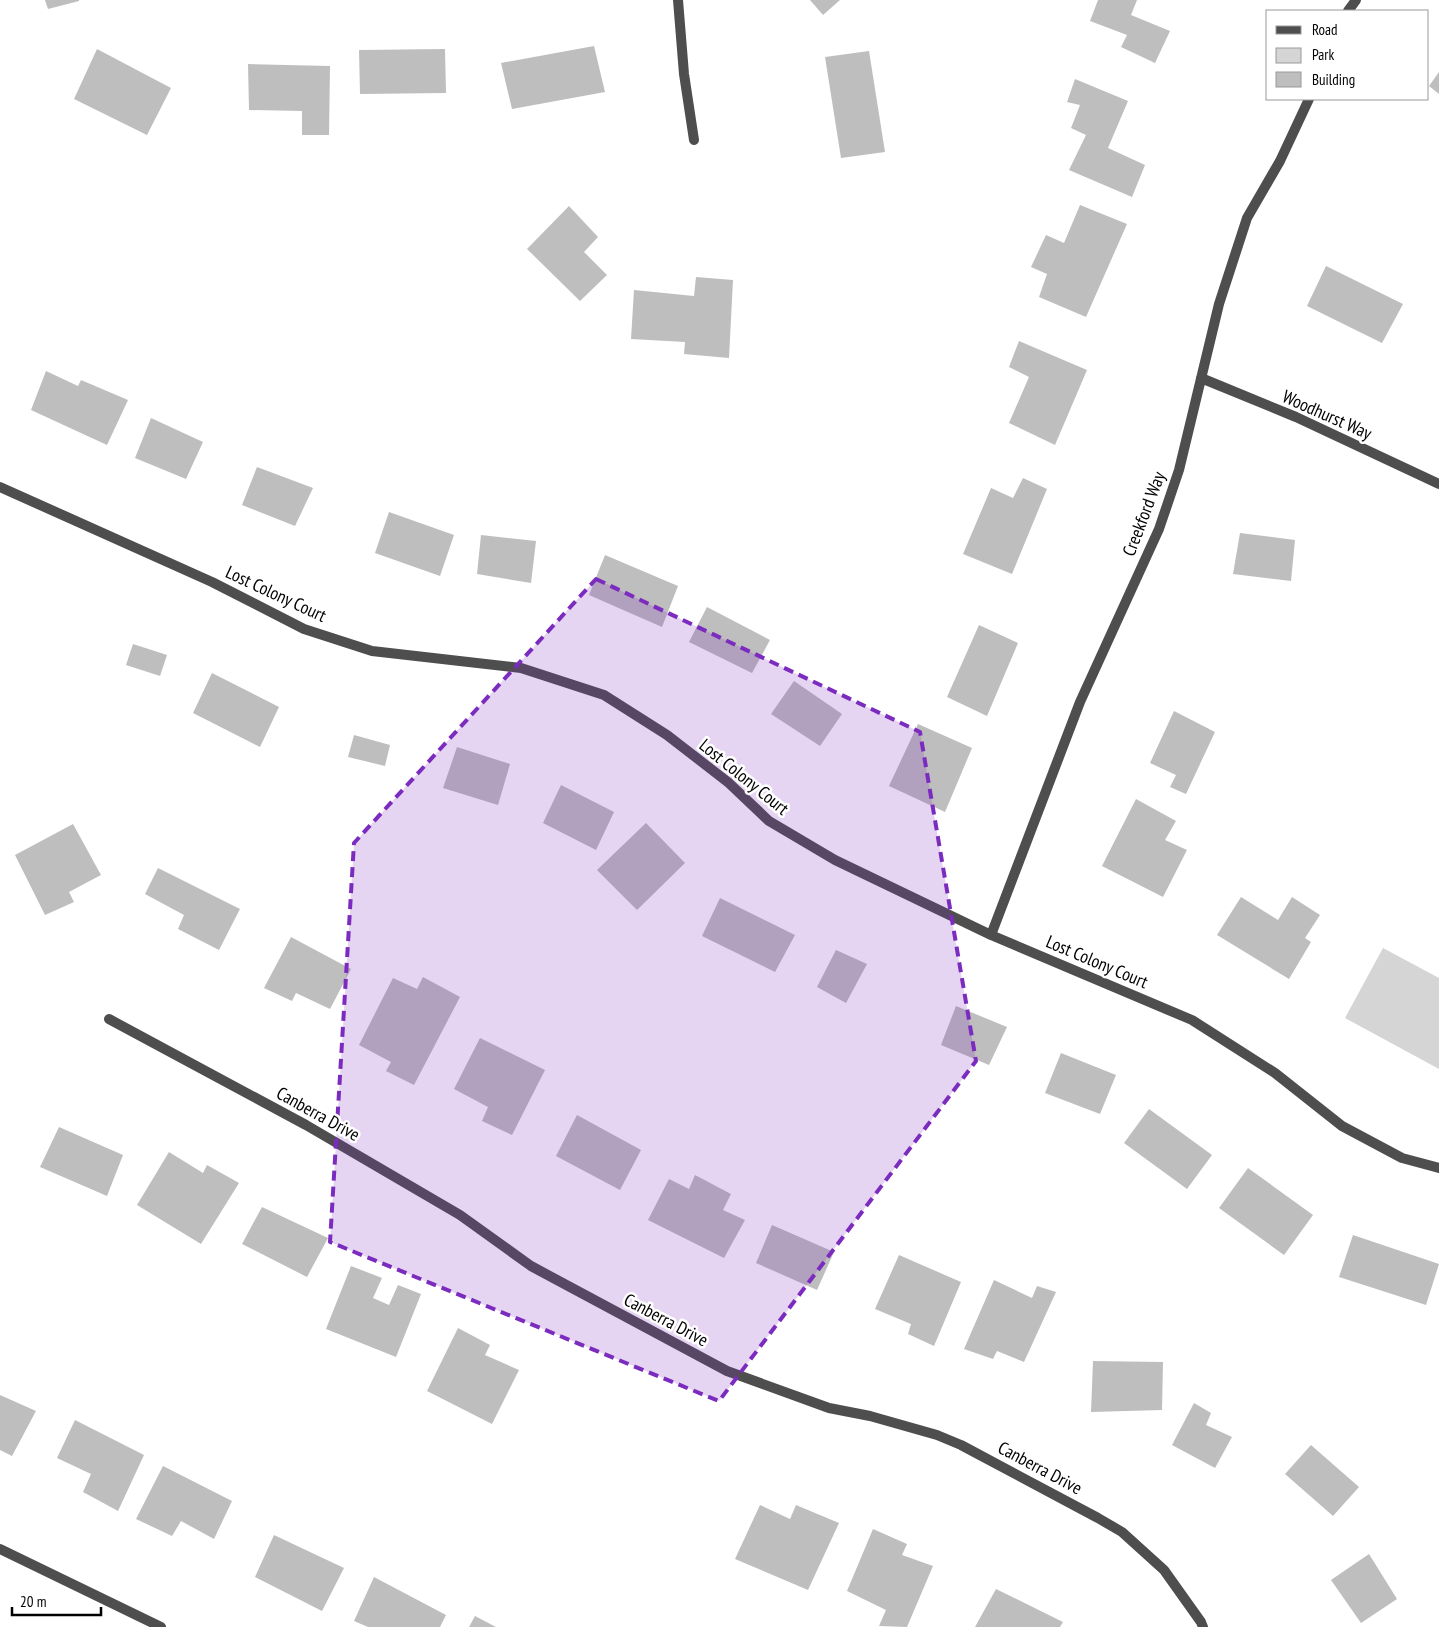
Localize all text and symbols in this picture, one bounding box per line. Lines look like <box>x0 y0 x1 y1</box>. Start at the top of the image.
legend <box>1266 10 1429 100</box>
text: Road <box>1312 20 1338 39</box>
text: Park <box>1312 45 1334 64</box>
text: Building <box>1312 70 1355 89</box>
street label: Woodhurst Way <box>1279 385 1376 445</box>
street label: Creekford Way <box>1117 468 1170 559</box>
street label: Lost Colony Court <box>222 560 330 627</box>
street label: Lost Colony Court <box>695 734 794 820</box>
street label: Lost Colony Court <box>1043 930 1152 993</box>
street label: Canberra Drive <box>272 1081 364 1146</box>
street label: Canberra Drive <box>620 1288 712 1351</box>
street label: Canberra Drive <box>994 1436 1086 1499</box>
scale bar <box>12 1584 101 1616</box>
text: 20 m <box>20 1592 46 1611</box>

